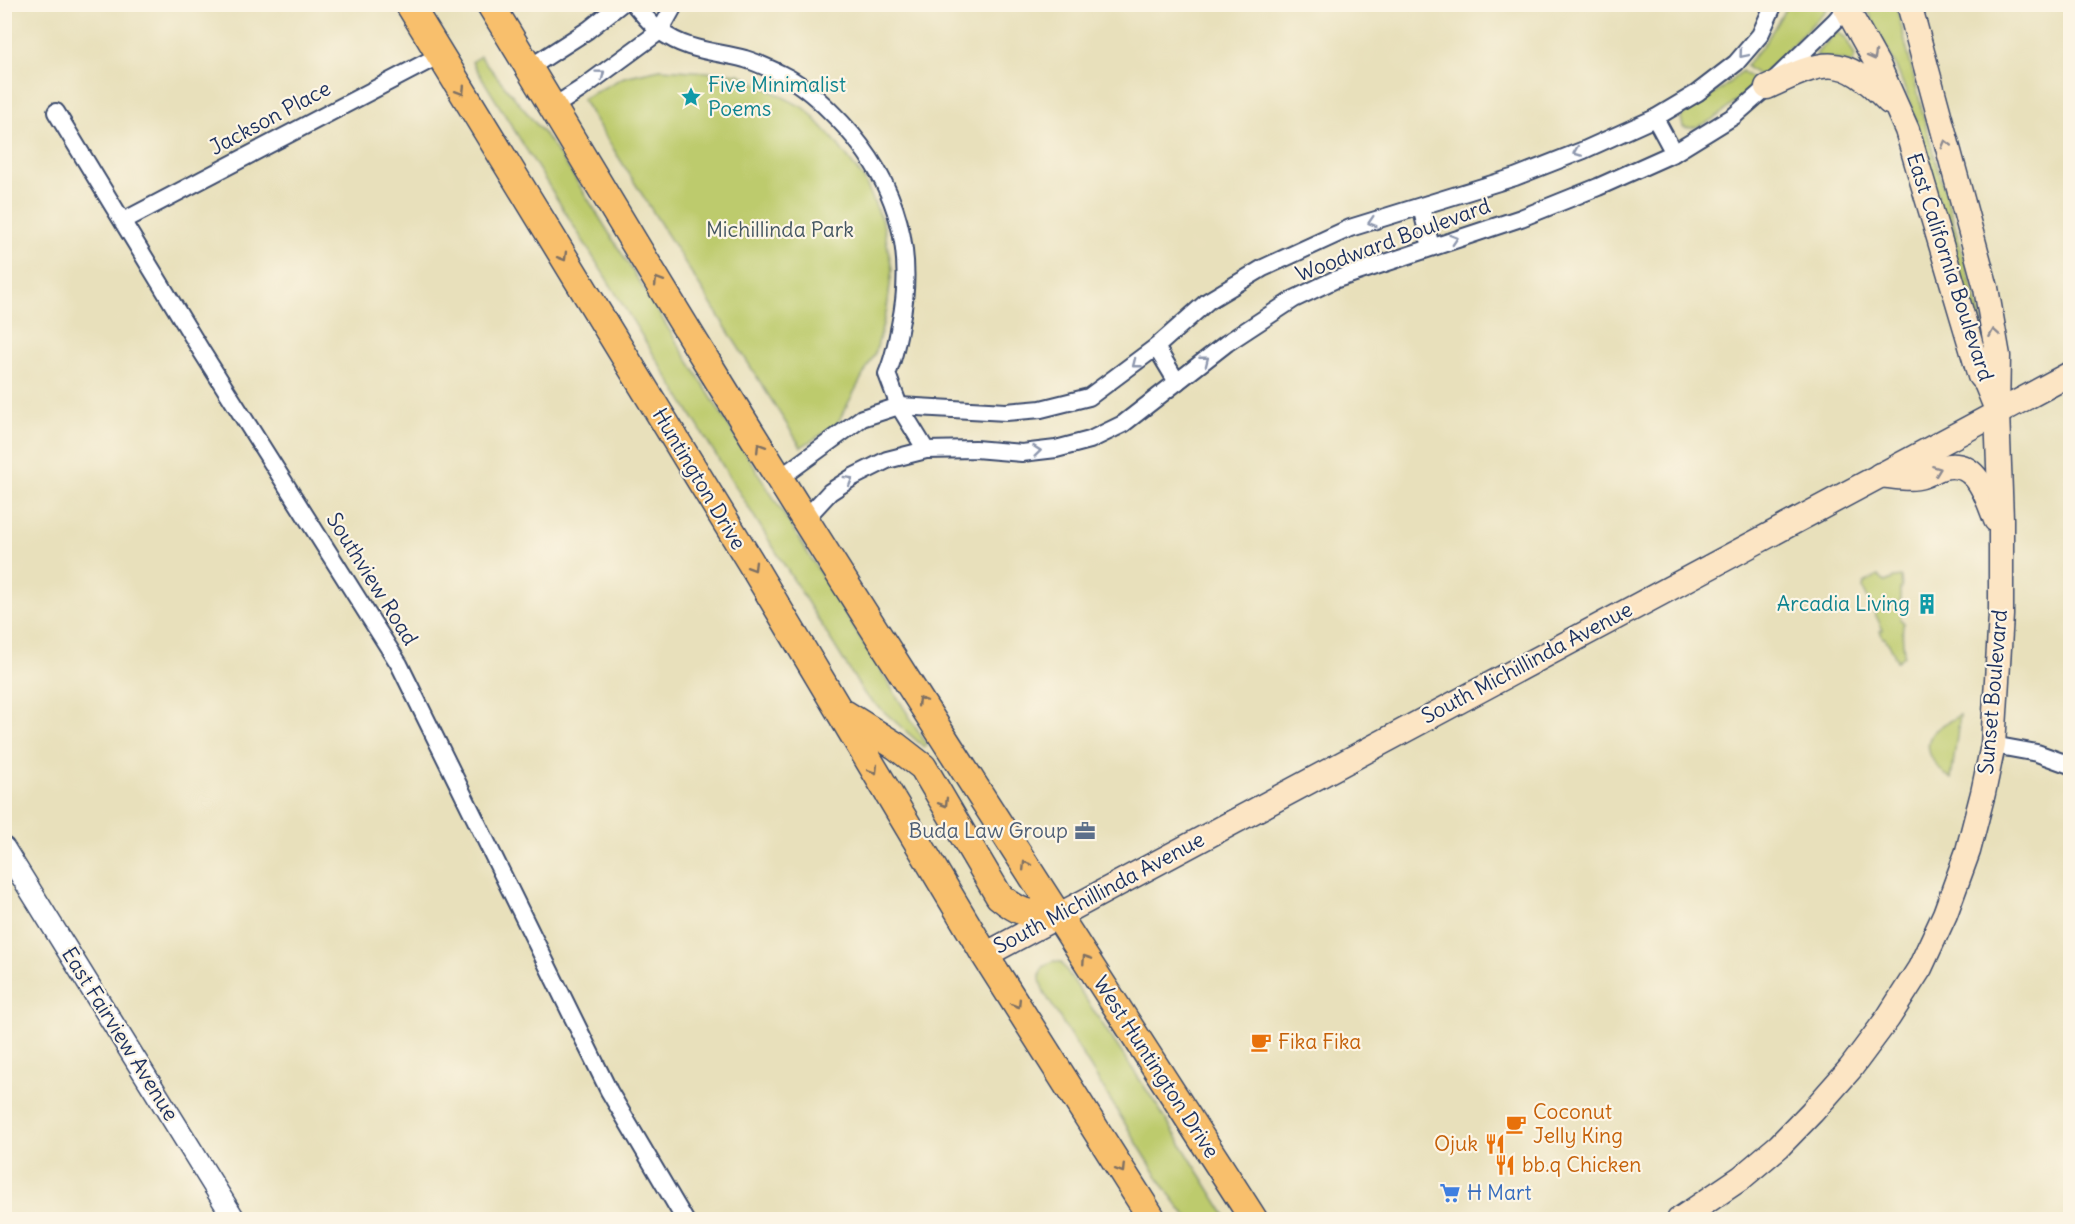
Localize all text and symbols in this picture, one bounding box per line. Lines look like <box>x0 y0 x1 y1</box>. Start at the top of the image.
one-way arrow <box>1740 47 1751 58</box>
one-way arrow <box>1866 49 1877 60</box>
one-way arrow <box>595 70 606 81</box>
place label: Five Minimalist Poems <box>708 71 846 122</box>
street label: Jackson Place <box>205 74 335 161</box>
one-way arrow <box>454 84 465 95</box>
place icon: Five Minimalist Poems <box>679 85 703 109</box>
one-way arrow <box>1941 139 1953 150</box>
one-way arrow <box>1572 145 1583 157</box>
street label: East California Boulevard <box>1901 149 2000 384</box>
street label: Woodward Boulevard <box>1292 192 1494 287</box>
one-way arrow <box>1367 214 1378 227</box>
park label: Michillinda Park <box>706 216 854 243</box>
one-way arrow <box>1448 234 1459 246</box>
one-way arrow <box>556 251 568 261</box>
one-way arrow <box>654 277 665 287</box>
one-way arrow <box>1988 328 2001 338</box>
one-way arrow <box>1131 356 1142 367</box>
one-way arrow <box>1198 356 1209 367</box>
street label: Huntington Drive <box>646 403 752 555</box>
one-way arrow <box>756 443 768 453</box>
one-way arrow <box>1033 445 1042 458</box>
one-way arrow <box>1930 465 1941 477</box>
one-way arrow <box>843 476 853 488</box>
street label: Southview Road <box>321 507 424 650</box>
one-way arrow <box>745 561 757 571</box>
place label: Arcadia Living <box>1777 590 1910 617</box>
building icon: Arcadia Living <box>1915 592 1939 616</box>
street label: South Michillinda Avenue <box>1417 595 1637 730</box>
street label: Sunset Boulevard <box>1972 608 2013 776</box>
one-way arrow <box>917 696 928 707</box>
one-way arrow <box>867 764 879 774</box>
one-way arrow <box>937 797 948 807</box>
place label: Buda Law Group <box>908 817 1068 844</box>
office icon: Buda Law Group <box>1073 819 1097 843</box>
street label: South Michillinda Avenue <box>989 825 1209 960</box>
one-way arrow <box>1021 861 1033 871</box>
street label: East Fairview Avenue <box>56 942 185 1126</box>
one-way arrow <box>1081 955 1093 965</box>
street label: West Huntington Drive <box>1087 971 1225 1163</box>
one-way arrow <box>1009 998 1021 1008</box>
place label: Fika Fika <box>1278 1028 1361 1055</box>
cafe icon: Fika Fika <box>1249 1030 1273 1054</box>
place label: Coconut Jelly King <box>1533 1098 1623 1149</box>
cafe icon: Coconut Jelly King <box>1504 1112 1528 1136</box>
place label: Ojuk <box>1434 1130 1478 1157</box>
restaurant icon: Ojuk <box>1483 1132 1507 1156</box>
place label: bb.q Chicken <box>1522 1151 1642 1178</box>
restaurant icon: bb.q Chicken <box>1493 1153 1517 1177</box>
one-way arrow <box>1114 1162 1125 1173</box>
place label: H Mart <box>1467 1179 1532 1206</box>
supermarket icon: H Mart <box>1438 1181 1462 1205</box>

